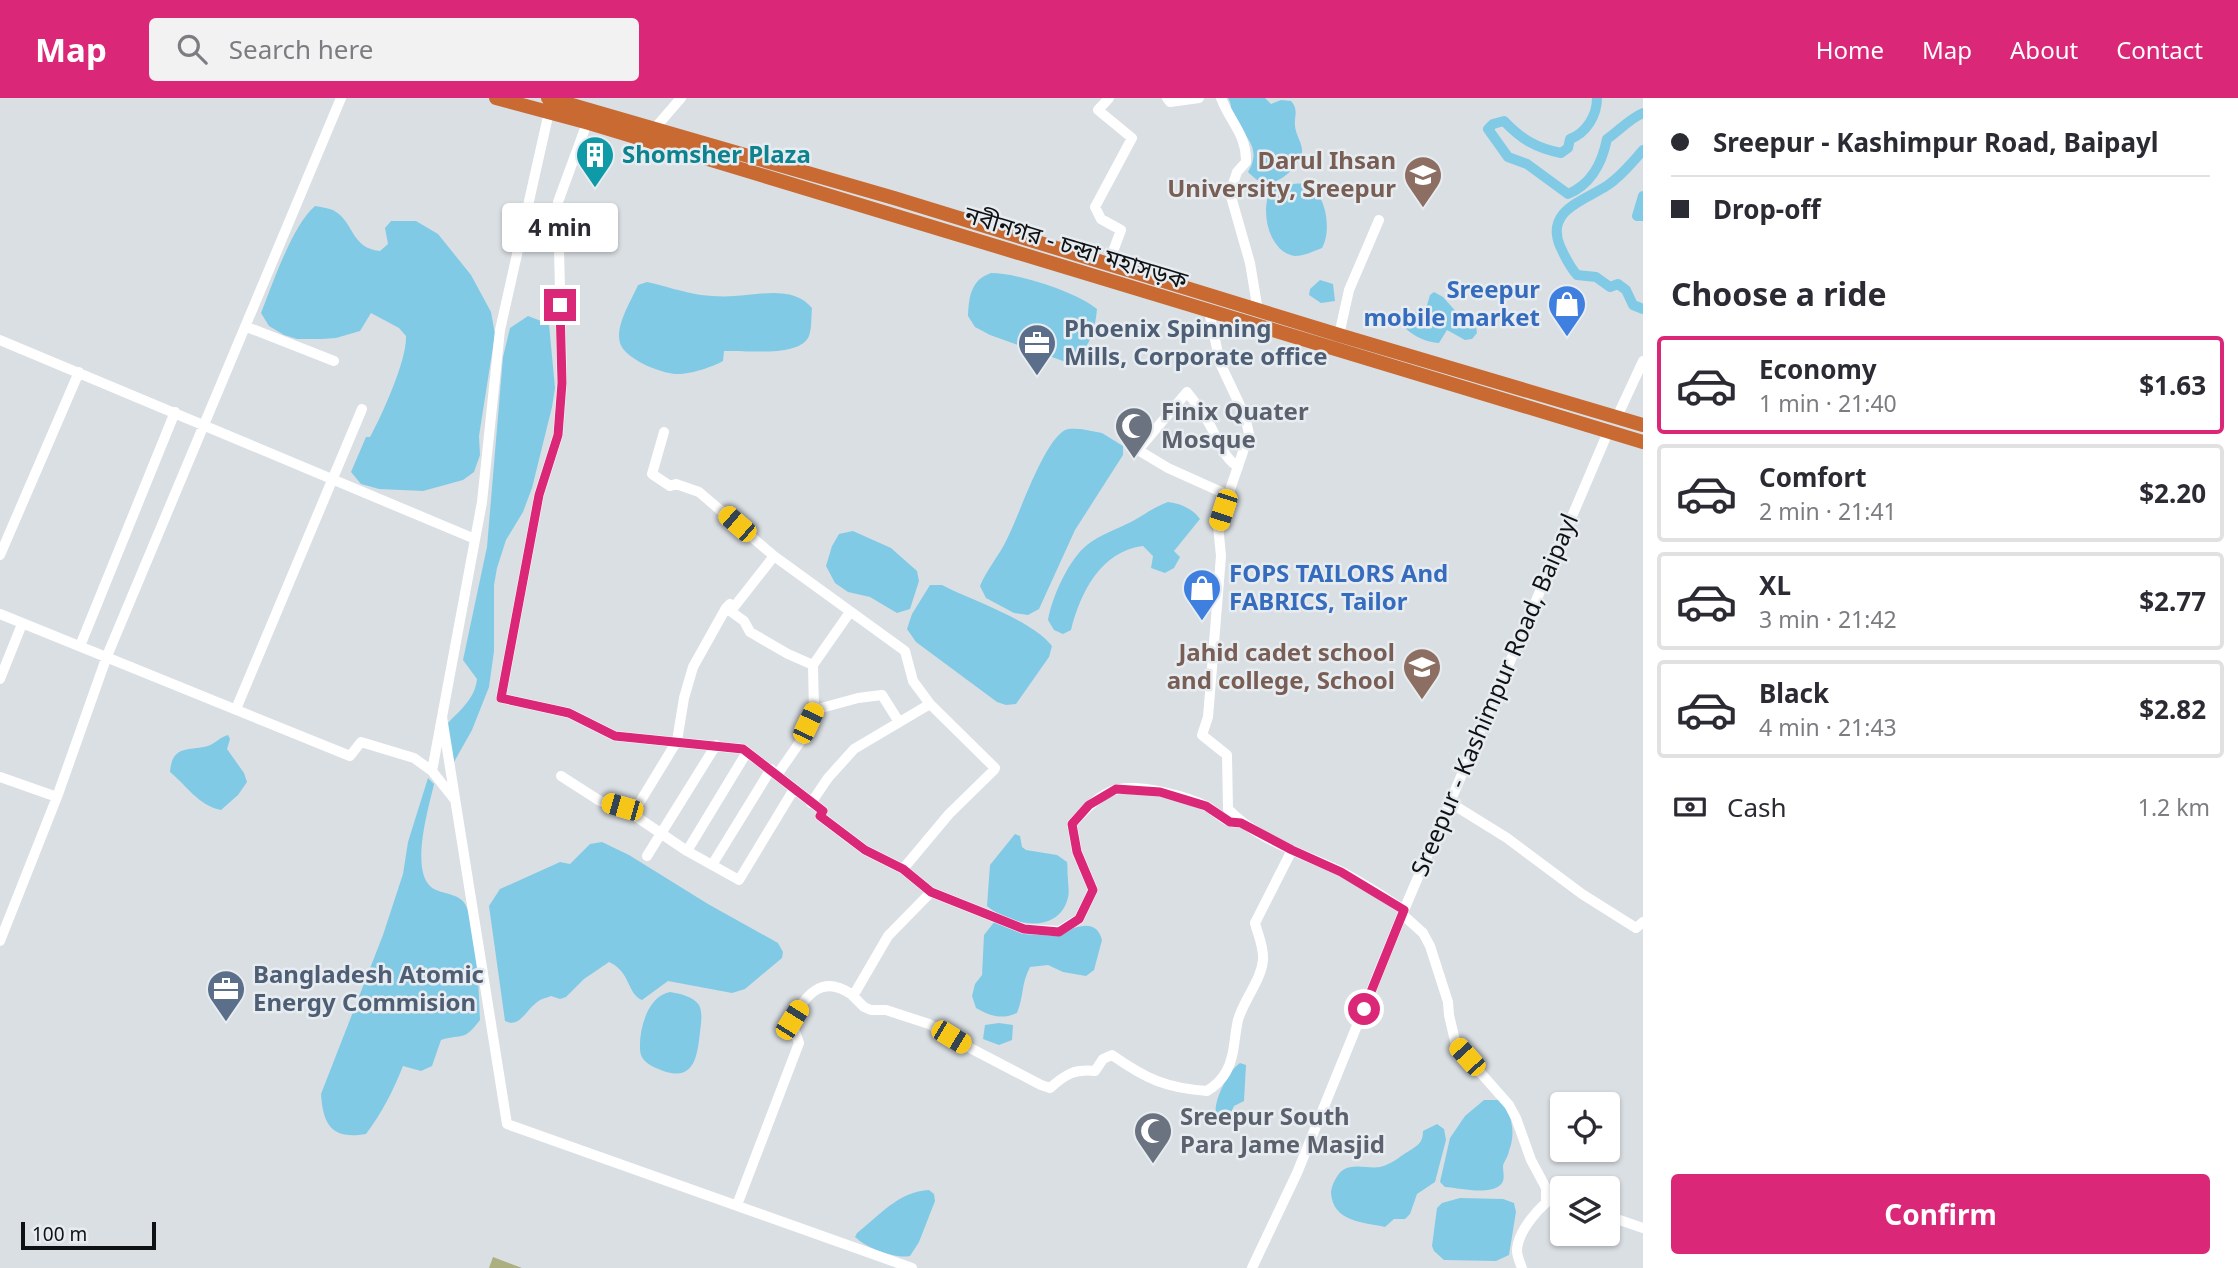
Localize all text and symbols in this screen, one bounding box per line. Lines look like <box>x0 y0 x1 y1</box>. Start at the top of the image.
search box <box>149 18 639 81</box>
text: Map <box>35 27 107 72</box>
icon: search <box>173 30 211 68</box>
text: Search here <box>229 31 373 67</box>
text: Home <box>1816 33 1884 66</box>
text: Map <box>1922 33 1972 66</box>
text: About <box>2010 33 2078 66</box>
text: Contact <box>2116 33 2203 66</box>
text: Sreepur - Kashimpur Road, Baipayl <box>1713 124 2159 160</box>
building icon: Shomsher Plaza <box>574 134 616 189</box>
place label: Shomsher Plaza <box>622 137 811 170</box>
place label: Darul Ihsan University, Sreepur <box>1167 143 1396 204</box>
school or university icon: Darul Ihsan University, Sreepur <box>1402 154 1444 209</box>
text: Drop-off <box>1713 191 1820 227</box>
street label: নবীনগর - চন্দ্রা মহাসড়ক <box>960 197 1192 296</box>
callout: 4 min <box>502 204 618 252</box>
text: 4 min <box>528 211 592 243</box>
place label: Sreepur mobile market <box>1363 272 1540 333</box>
text: Choose a ride <box>1671 272 1887 315</box>
shop icon: Sreepur mobile market <box>1546 283 1588 338</box>
route end <box>544 289 576 321</box>
place label: Phoenix Spinning Mills, Corporate office <box>1064 311 1328 372</box>
office icon: Phoenix Spinning Mills, Corporate office <box>1016 322 1058 377</box>
text: Economy <box>1759 351 1877 387</box>
icon: car <box>1675 354 1738 417</box>
text: $1.63 <box>2139 367 2206 403</box>
text: 1 min · 21:40 <box>1759 387 1897 419</box>
place label: Finix Quater Mosque <box>1161 394 1309 455</box>
mosque icon: Finix Quater Mosque <box>1113 405 1155 460</box>
text: Comfort <box>1759 459 1867 495</box>
icon: car <box>1675 462 1738 525</box>
text: $2.20 <box>2139 475 2206 511</box>
car <box>1207 487 1240 533</box>
text: 2 min · 21:41 <box>1759 495 1897 527</box>
car <box>715 502 760 546</box>
street label: Sreepur - Kashimpur Road, Baipayl <box>1402 508 1585 881</box>
place label: FOPS TAILORS And FABRICS, Tailor <box>1229 556 1448 617</box>
shop icon: FOPS TAILORS And FABRICS, Tailor <box>1181 567 1223 622</box>
text: XL <box>1759 567 1791 603</box>
icon: car <box>1675 570 1738 633</box>
text: $2.77 <box>2139 583 2206 619</box>
text: 3 min · 21:42 <box>1759 603 1897 635</box>
place label: Jahid cadet school and college, School <box>1167 635 1395 696</box>
school or university icon: Jahid cadet school and college, School <box>1401 646 1443 701</box>
text: Black <box>1759 675 1829 711</box>
icon: car <box>1675 678 1738 741</box>
text: $2.82 <box>2139 691 2206 727</box>
car <box>790 700 827 746</box>
text: 4 min · 21:43 <box>1759 711 1897 743</box>
icon: cash <box>1671 788 1709 826</box>
text: Cash <box>1727 789 1787 825</box>
car <box>599 791 646 823</box>
text: 1.2 km <box>2138 791 2210 823</box>
place label: Bangladesh Atomic Energy Commision <box>253 957 484 1018</box>
office icon: Bangladesh Atomic Energy Commision <box>205 968 247 1023</box>
route start <box>1348 993 1380 1025</box>
car <box>772 997 813 1043</box>
car <box>928 1017 975 1057</box>
car <box>1446 1034 1489 1080</box>
map controls <box>1550 1092 1620 1246</box>
button: locate <box>1550 1092 1620 1162</box>
place label: Sreepur South Para Jame Masjid <box>1180 1099 1385 1160</box>
mosque icon: Sreepur South Para Jame Masjid <box>1132 1110 1174 1165</box>
button: Confirm <box>1671 1174 2210 1254</box>
button: layers <box>1550 1176 1620 1246</box>
scale bar <box>21 1219 156 1251</box>
text: 100 m <box>32 1221 87 1247</box>

